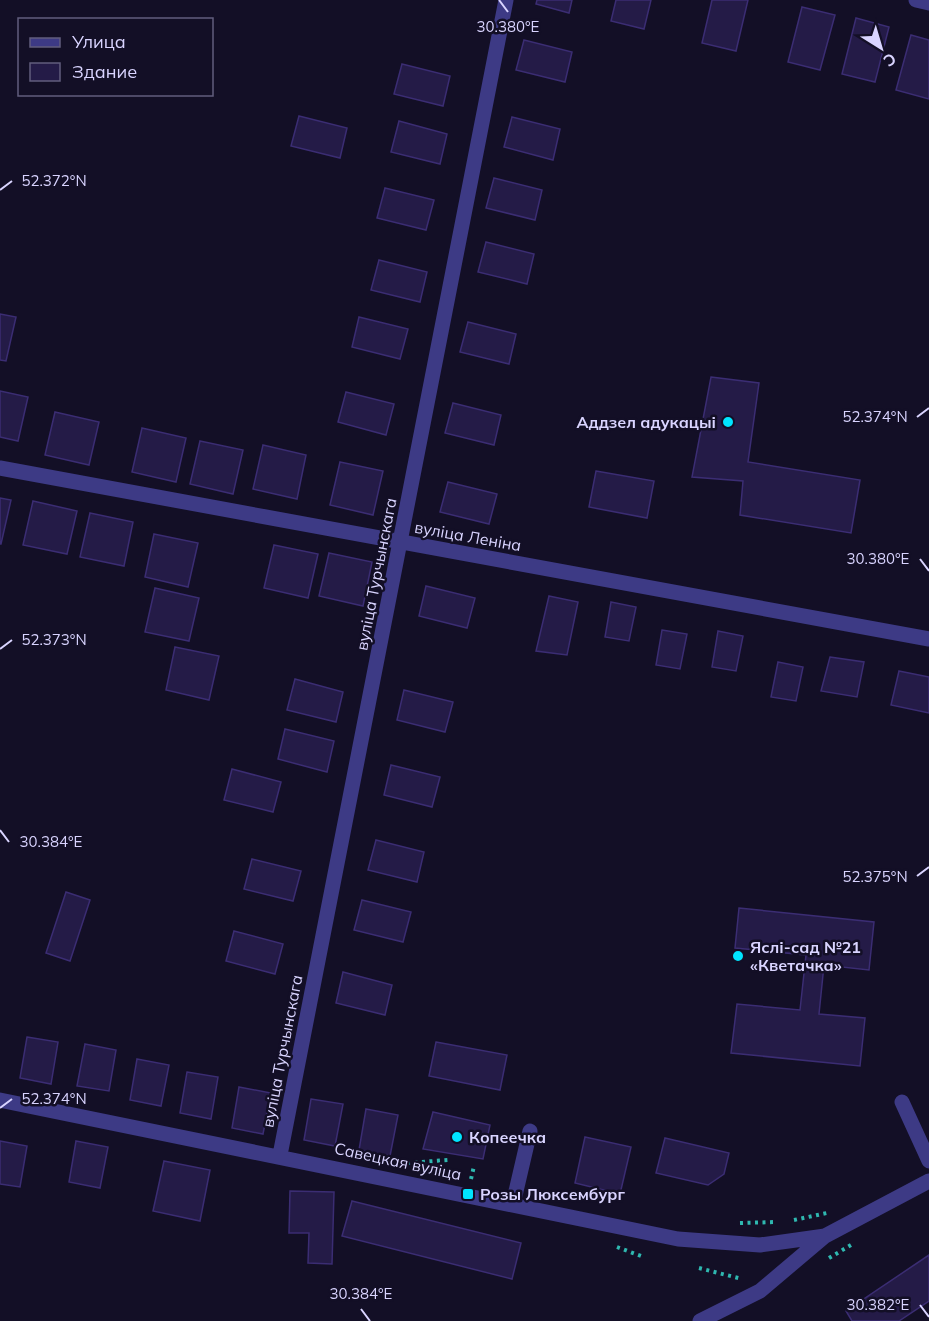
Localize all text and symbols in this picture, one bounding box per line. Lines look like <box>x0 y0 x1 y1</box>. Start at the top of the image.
text: 30.380°E <box>477 17 540 36</box>
legend <box>18 18 213 96</box>
north arrow <box>851 18 911 78</box>
text: Улица <box>71 30 126 53</box>
text: С <box>880 49 900 71</box>
text: Здание <box>72 60 137 83</box>
text: 52.372°N <box>21 171 87 190</box>
text: 52.374°N <box>842 407 908 426</box>
place label: Аддзел адукацыі <box>577 412 716 432</box>
marker: Аддзел адукацыі <box>721 415 735 429</box>
street label: вуліца Турчынскага <box>351 496 401 652</box>
street label: вуліца Леніна <box>413 517 523 555</box>
text: 30.380°E <box>847 549 910 568</box>
text: 52.373°N <box>21 630 87 649</box>
text: 30.384°E <box>20 832 83 851</box>
text: 52.375°N <box>842 867 908 886</box>
place label: Яслі-сад №21 «Кветачка» <box>750 937 861 975</box>
marker: Яслі-сад №21 «Кветачка» <box>731 949 745 963</box>
street label: вуліца Турчынскага <box>257 973 307 1129</box>
text: 52.374°N <box>21 1089 87 1108</box>
place label: Копеечка <box>469 1127 546 1147</box>
marker: Копеечка <box>450 1130 464 1144</box>
street label: Савецкая вуліца <box>333 1138 463 1184</box>
place label: Розы Люксембург <box>480 1184 625 1204</box>
marker: Розы Люксембург <box>461 1187 475 1201</box>
text: 30.384°E <box>330 1284 393 1303</box>
text: 30.382°E <box>847 1295 910 1314</box>

